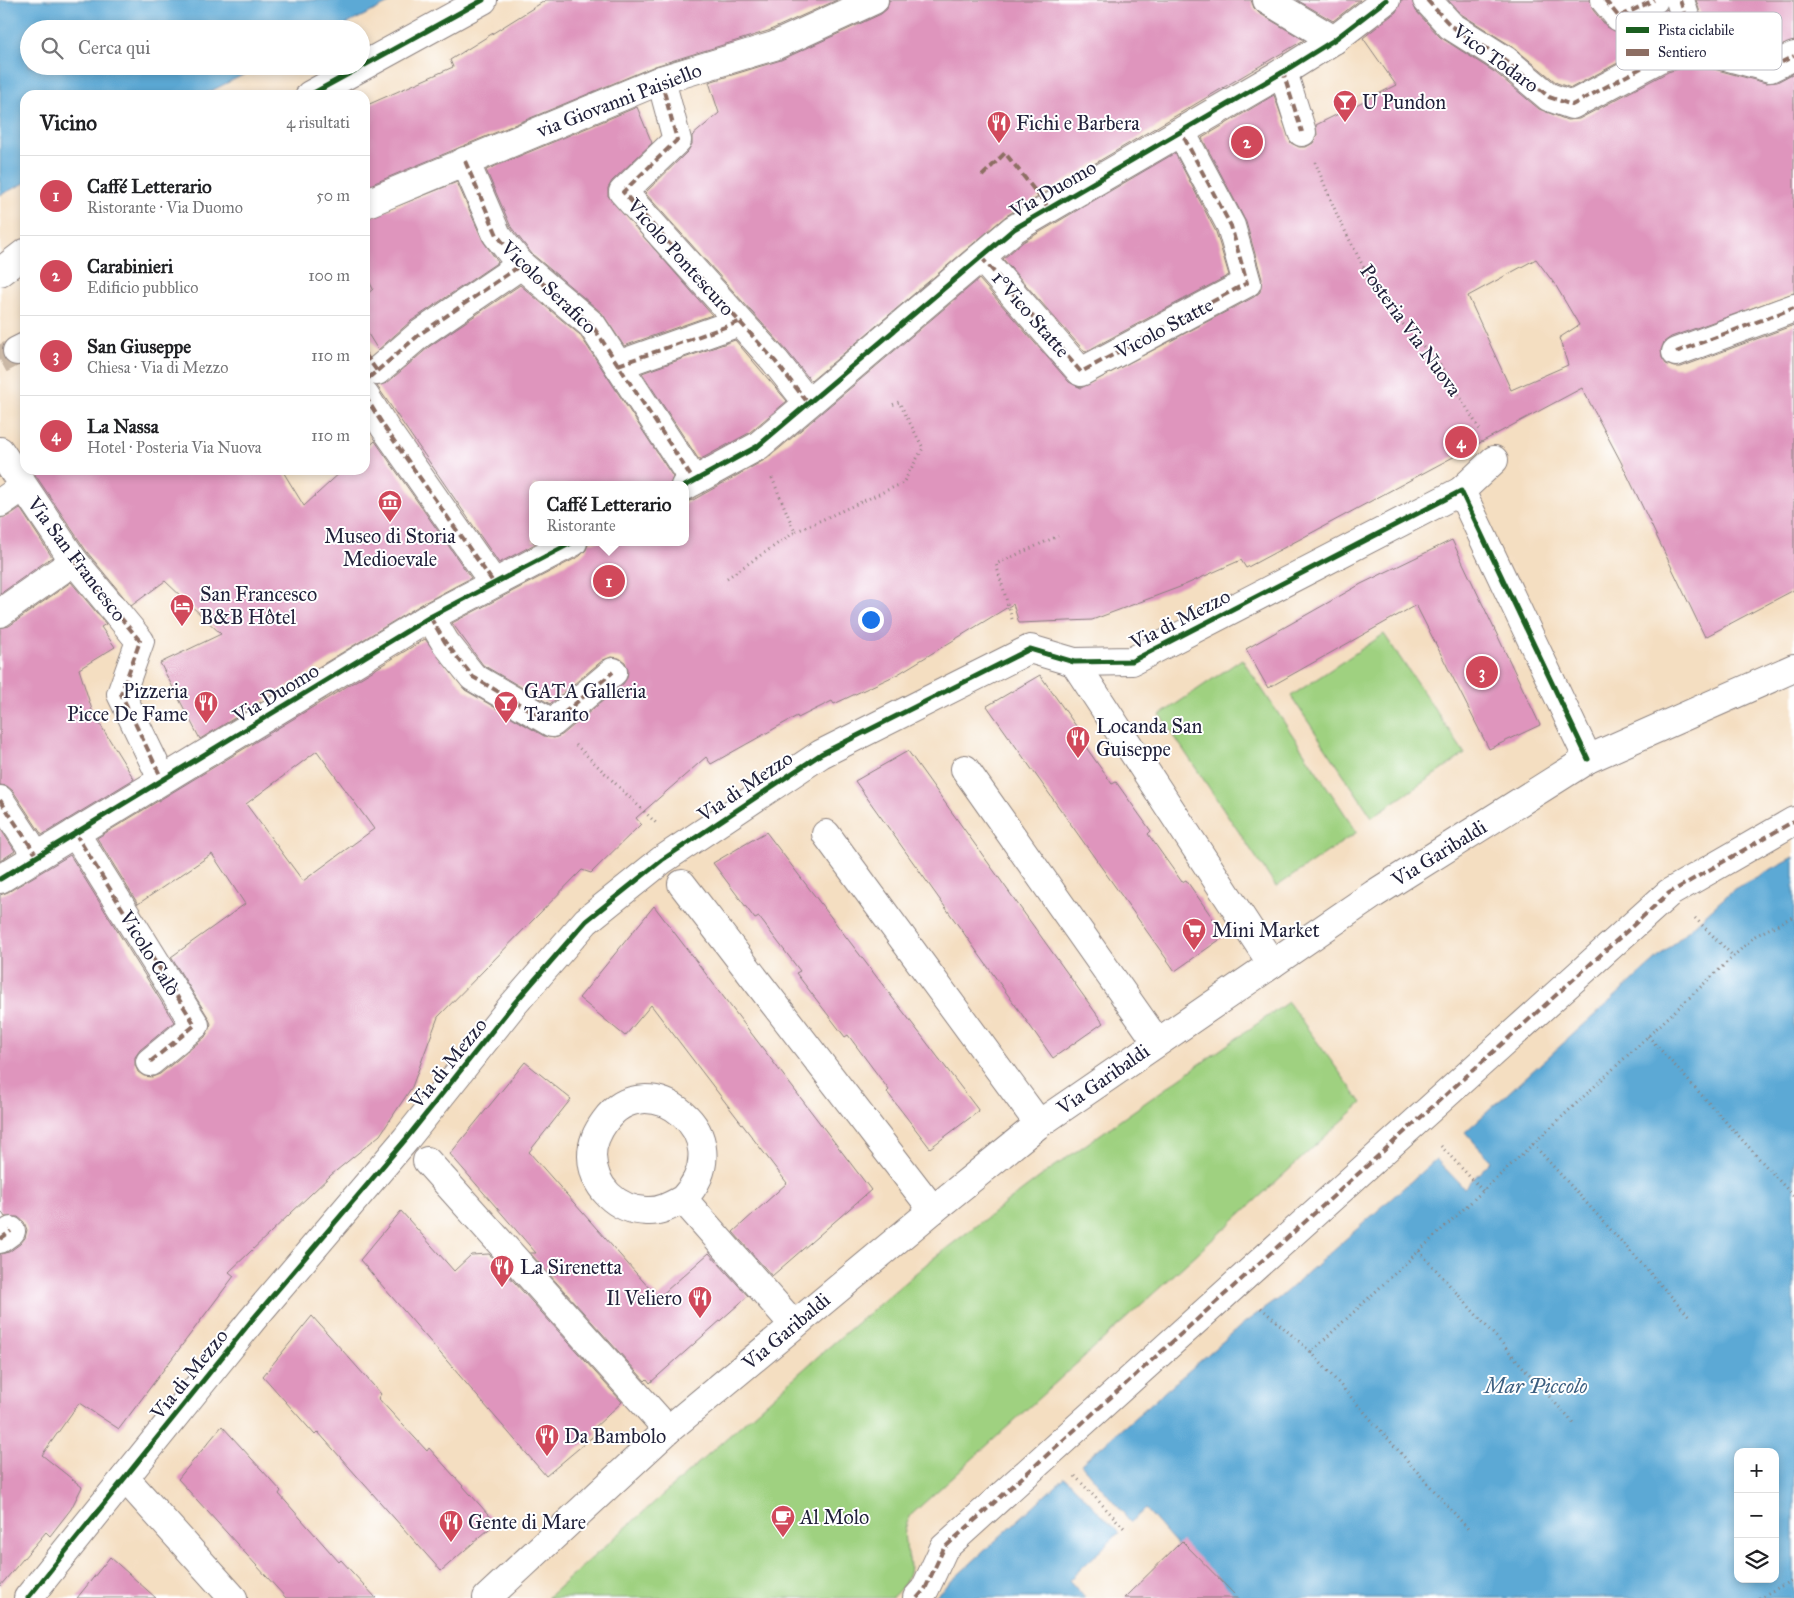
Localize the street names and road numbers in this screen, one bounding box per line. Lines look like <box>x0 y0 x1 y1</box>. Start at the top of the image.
street label: Vico Todaro <box>1447 18 1544 97</box>
street label: via Giovanni Paisiello <box>532 58 705 143</box>
street label: Via Duomo <box>1005 155 1100 224</box>
street label: Vicolo Pontescuro <box>622 193 740 320</box>
street label: Vicolo Serafico <box>495 235 602 339</box>
street label: Posteria Via Nuova <box>1355 259 1467 401</box>
street label: 1°Vico Statte <box>987 266 1075 362</box>
street label: Vicolo Statte <box>1110 292 1217 364</box>
street label: Via San Francesco <box>22 491 132 626</box>
street label: Via di Mezzo <box>1125 583 1234 655</box>
street label: Via Duomo <box>228 658 323 728</box>
street label: Via di Mezzo <box>692 745 797 827</box>
street label: Via Garibaldi <box>1386 814 1491 892</box>
street label: Vicolo Calò <box>114 905 185 1000</box>
street label: Via di Mezzo <box>404 1013 492 1114</box>
street label: Via Garibaldi <box>1051 1038 1154 1120</box>
street label: Via Garibaldi <box>736 1287 835 1375</box>
street label: Via di Mezzo <box>145 1324 233 1425</box>

